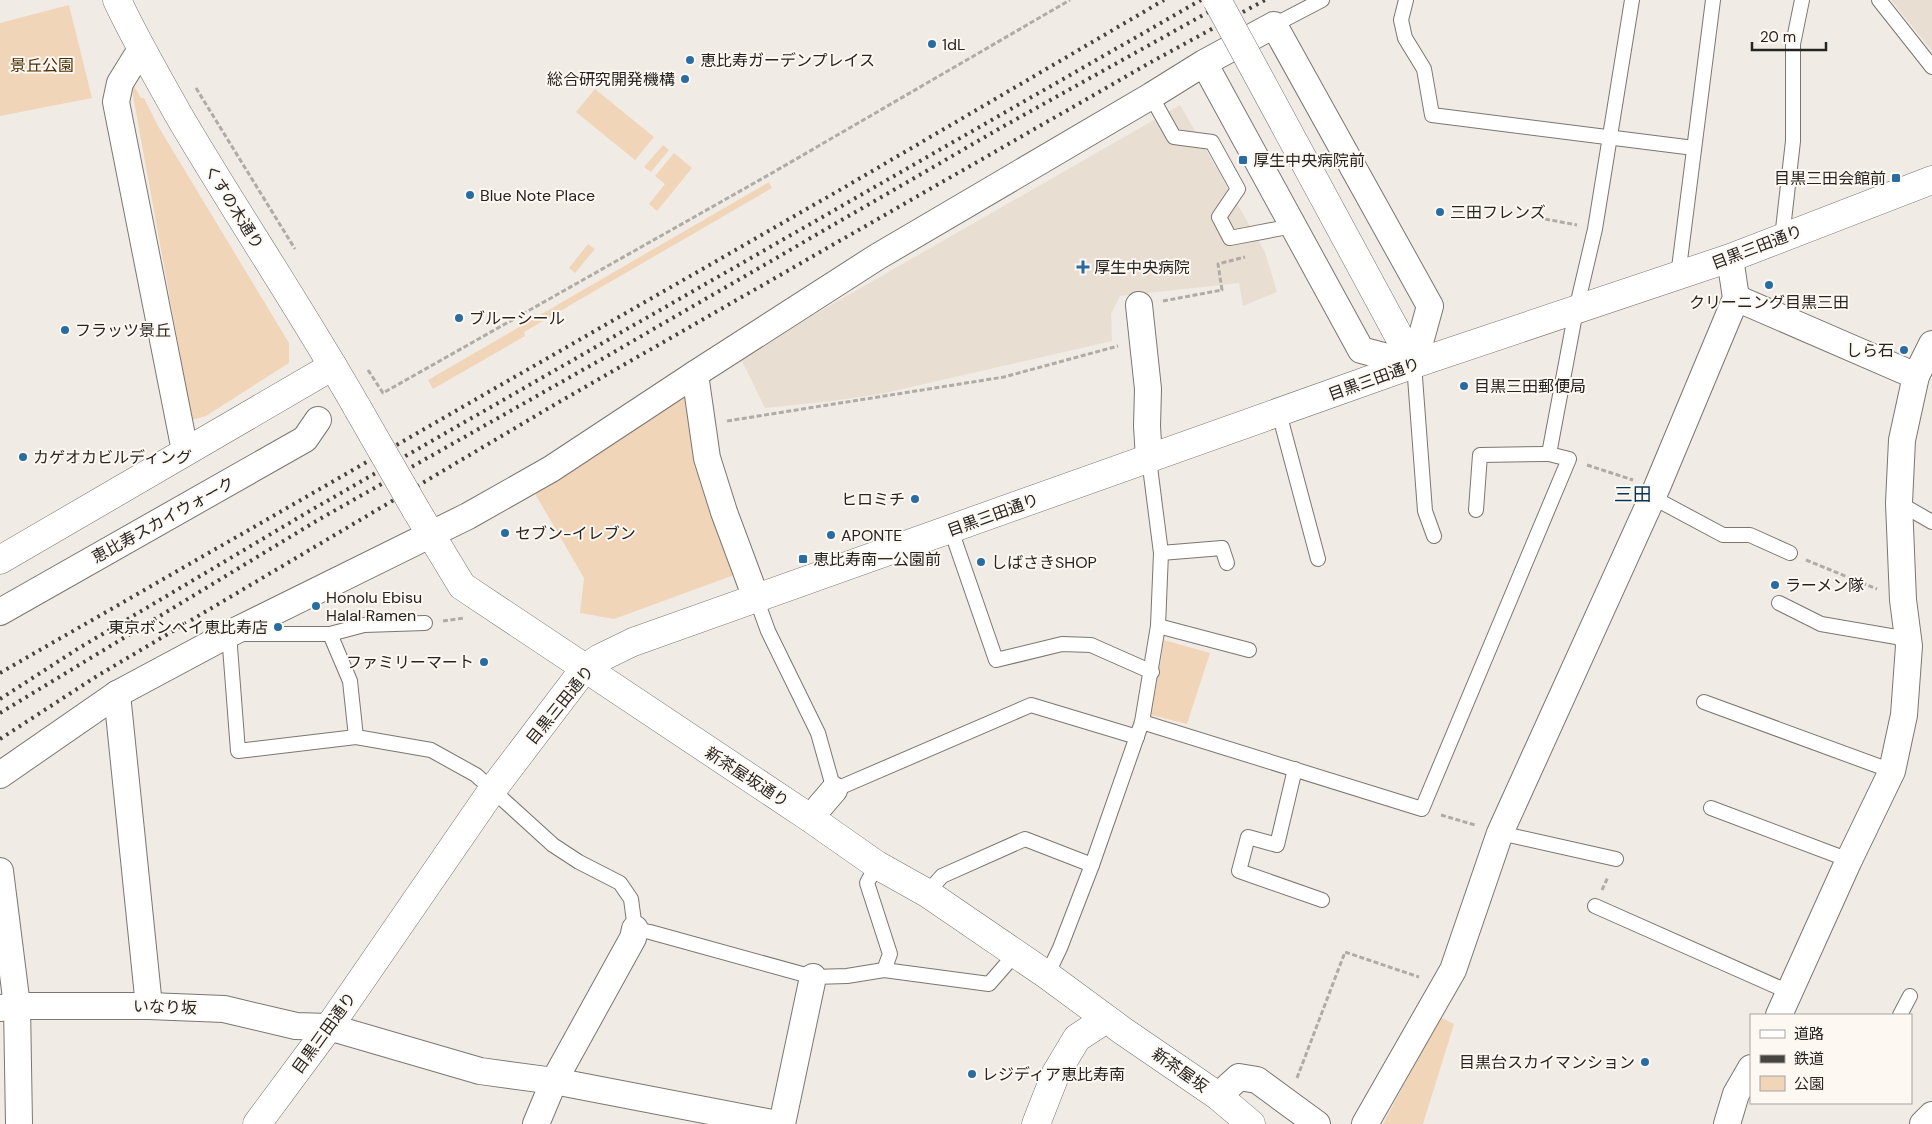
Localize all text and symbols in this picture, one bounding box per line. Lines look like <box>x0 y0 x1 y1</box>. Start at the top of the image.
scale bar <box>1752 20 1826 52</box>
text: 20 m <box>1760 27 1796 47</box>
place label: 1dL <box>942 34 965 55</box>
marker: 1dL <box>926 38 938 50</box>
place label: 恵比寿ガーデンプレイス <box>700 50 875 71</box>
marker: 恵比寿ガーデンプレイス <box>684 54 696 66</box>
park label: 景丘公園 <box>10 55 74 76</box>
place label: 総合研究開発機構 <box>547 69 675 90</box>
marker: 総合研究開発機構 <box>679 73 691 85</box>
place label: 厚生中央病院前 <box>1253 150 1365 171</box>
marker: 厚生中央病院前 <box>1237 154 1249 166</box>
street label: くすの木通り <box>200 161 268 253</box>
place label: 目黒三田会館前 <box>1774 168 1886 189</box>
marker: 目黒三田会館前 <box>1890 172 1902 184</box>
place label: Blue Note Place <box>480 185 595 206</box>
marker: Blue Note Place <box>464 189 476 201</box>
place label: 三田フレンズ <box>1450 202 1546 223</box>
marker: 三田フレンズ <box>1434 206 1446 218</box>
street label: 目黒三田通り <box>1708 220 1806 274</box>
place label: 厚生中央病院 <box>1094 257 1190 278</box>
marker: 厚生中央病院 <box>1076 260 1090 274</box>
marker: クリーニング目黒三田 <box>1763 279 1775 291</box>
place label: クリーニング目黒三田 <box>1689 292 1849 313</box>
place label: ブルーシール <box>469 308 565 329</box>
marker: ブルーシール <box>453 312 465 324</box>
place label: フラッツ景丘 <box>75 320 171 341</box>
marker: フラッツ景丘 <box>59 324 71 336</box>
place label: しら石 <box>1846 340 1894 361</box>
marker: しら石 <box>1898 344 1910 356</box>
street label: 目黒三田通り <box>1325 353 1423 405</box>
place label: 目黒三田郵便局 <box>1474 376 1586 397</box>
marker: 目黒三田郵便局 <box>1458 380 1470 392</box>
place label: カゲオカビルディング <box>33 447 192 468</box>
marker: カゲオカビルディング <box>17 451 29 463</box>
street label: 恵比寿スカイウォーク <box>88 472 238 568</box>
district label: 三田 <box>1614 482 1652 507</box>
place label: ヒロミチ <box>841 489 905 510</box>
street label: 目黒三田通り <box>944 489 1042 541</box>
marker: ヒロミチ <box>909 493 921 505</box>
place label: セブン-イレブン <box>515 523 636 544</box>
place label: APONTE <box>841 525 902 546</box>
marker: セブン-イレブン <box>499 527 511 539</box>
marker: APONTE <box>825 529 837 541</box>
place label: 恵比寿南一公園前 <box>813 549 941 570</box>
place label: しばさきSHOP <box>991 552 1097 573</box>
marker: 恵比寿南一公園前 <box>797 553 809 565</box>
marker: しばさきSHOP <box>975 556 987 568</box>
place label: ラーメン隊 <box>1785 575 1864 596</box>
marker: ラーメン隊 <box>1769 579 1781 591</box>
place label: Honolu Ebisu Halal Ramen <box>326 587 422 626</box>
marker: Honolu Ebisu Halal Ramen <box>310 600 322 612</box>
place label: 東京ボンベイ恵比寿店 <box>108 617 268 638</box>
marker: 東京ボンベイ恵比寿店 <box>272 621 284 633</box>
place label: ファミリーマート <box>346 652 474 673</box>
marker: ファミリーマート <box>478 656 490 668</box>
street label: 目黒三田通り <box>522 661 598 749</box>
street label: 新茶屋坂通り <box>701 742 793 812</box>
street label: 目黒三田通り <box>287 988 361 1078</box>
street label: いなり坂 <box>133 995 197 1019</box>
legend <box>1750 1014 1912 1104</box>
text: 道路 <box>1794 1024 1824 1044</box>
street label: 新茶屋坂 <box>1148 1043 1212 1097</box>
text: 鉄道 <box>1794 1049 1824 1069</box>
place label: 目黒台スカイマンション <box>1459 1052 1635 1073</box>
marker: 目黒台スカイマンション <box>1639 1056 1651 1068</box>
place label: レジディア恵比寿南 <box>982 1064 1125 1085</box>
marker: レジディア恵比寿南 <box>966 1068 978 1080</box>
text: 公園 <box>1794 1074 1824 1094</box>

